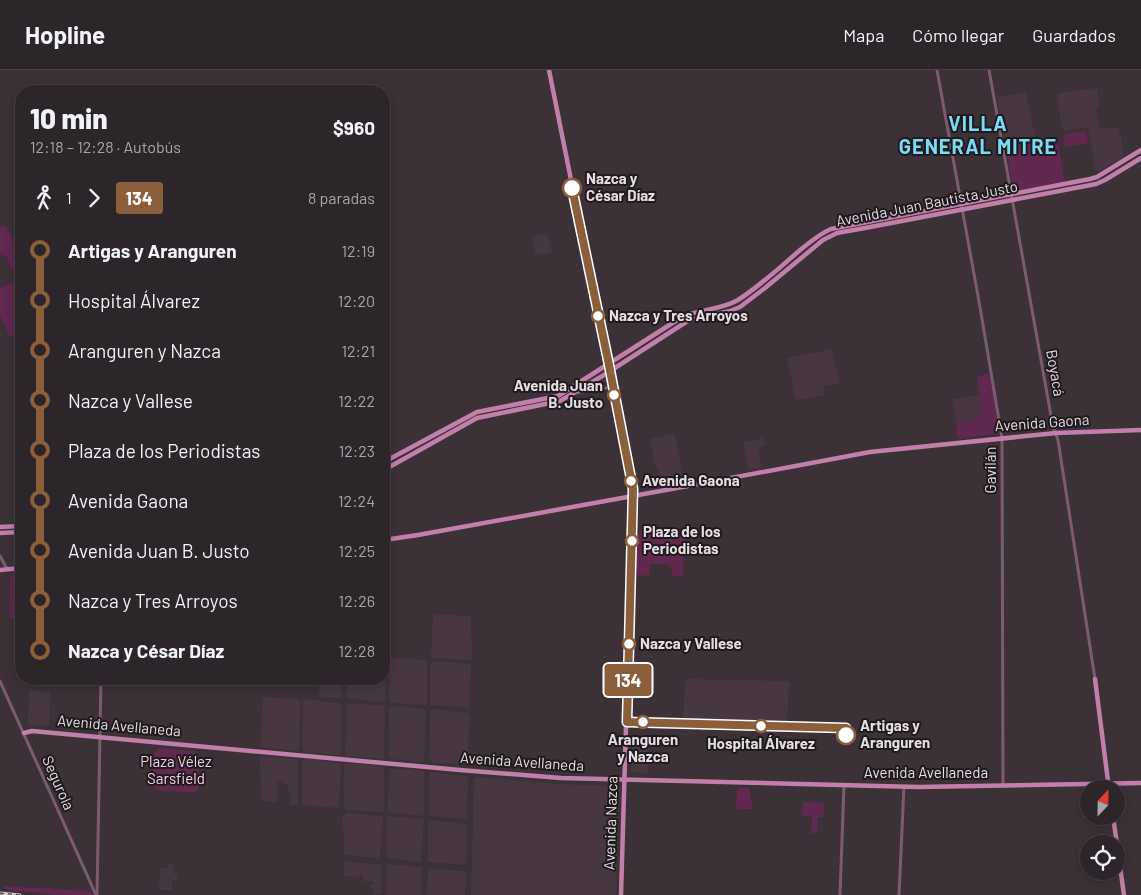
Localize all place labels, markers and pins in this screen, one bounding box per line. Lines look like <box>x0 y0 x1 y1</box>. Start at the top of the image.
place label: Nazca y César Díaz <box>586 169 655 204</box>
marker: Nazca y César Díaz <box>562 178 582 198</box>
place label: Nazca y Tres Arroyos <box>609 306 748 324</box>
marker: Nazca y Tres Arroyos <box>591 309 605 323</box>
place label: Avenida Juan B. Justo <box>514 376 603 411</box>
marker: Avenida Juan B. Justo <box>607 388 621 402</box>
place label: Avenida Gaona <box>642 471 740 489</box>
marker: Avenida Gaona <box>624 474 638 488</box>
place label: Plaza de los Periodistas <box>643 522 721 557</box>
marker: Plaza de los Periodistas <box>625 534 639 548</box>
place label: Nazca y Vallese <box>640 634 742 652</box>
marker: Nazca y Vallese <box>622 637 636 651</box>
marker: Aranguren y Nazca <box>636 715 650 729</box>
place label: Artigas y Aranguren <box>860 716 930 751</box>
marker: Hospital Álvarez <box>754 719 768 733</box>
marker: Artigas y Aranguren <box>836 725 856 745</box>
place label: Aranguren y Nazca <box>608 730 678 765</box>
place label: Hospital Álvarez <box>707 734 815 752</box>

